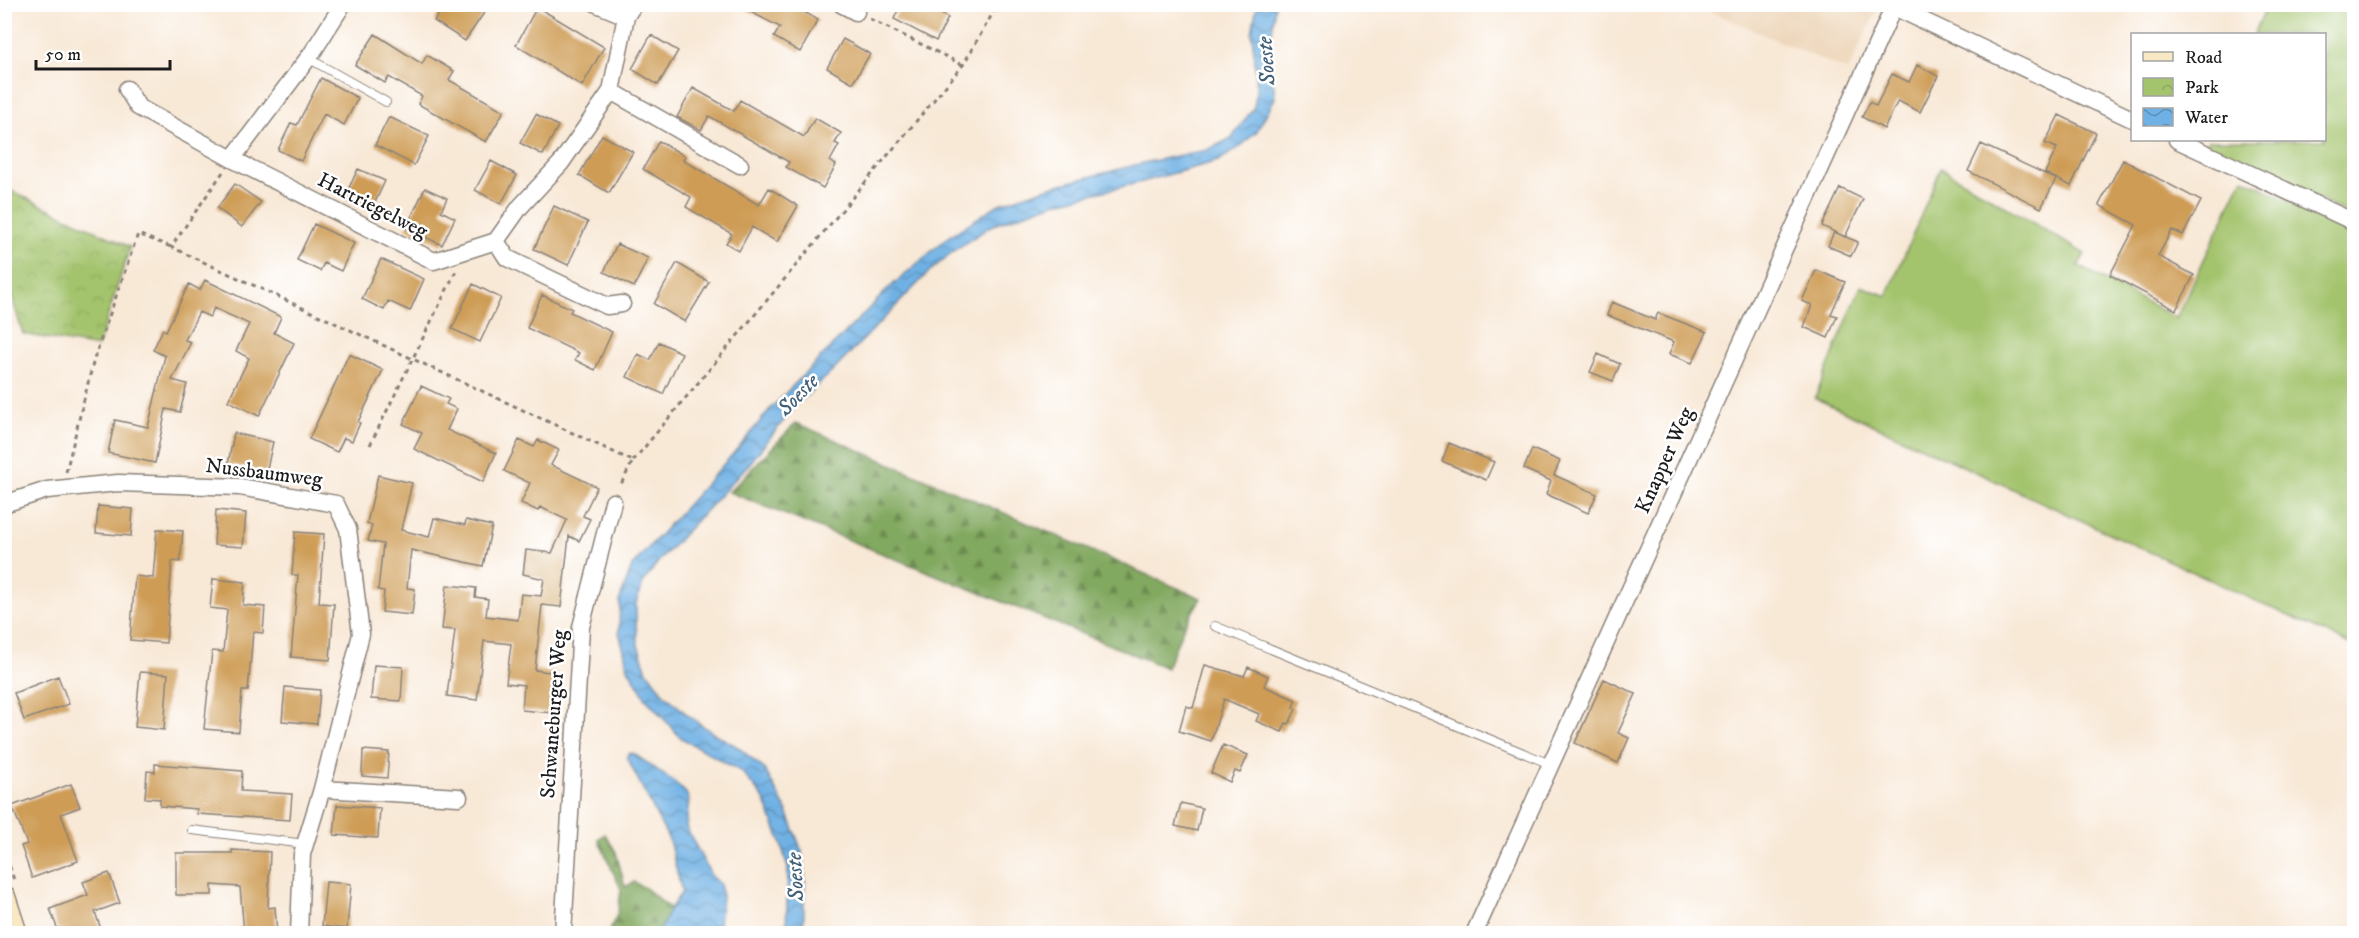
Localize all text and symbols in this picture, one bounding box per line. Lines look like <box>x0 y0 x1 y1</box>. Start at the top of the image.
scale bar <box>36 33 170 71</box>
legend <box>2131 33 2326 141</box>
water label: Soeste <box>1251 35 1282 87</box>
text: 50 m <box>45 44 81 66</box>
text: Road <box>2185 47 2222 69</box>
text: Park <box>2185 77 2219 99</box>
text: Water <box>2184 107 2228 129</box>
street label: Hartriegelweg <box>313 167 433 245</box>
water label: Soeste <box>771 368 825 423</box>
street label: Knapper Weg <box>1630 402 1700 518</box>
street label: Nussbaumweg <box>204 453 325 493</box>
street label: Schwaneburger Weg <box>535 628 573 799</box>
water label: Soeste <box>781 851 810 903</box>

